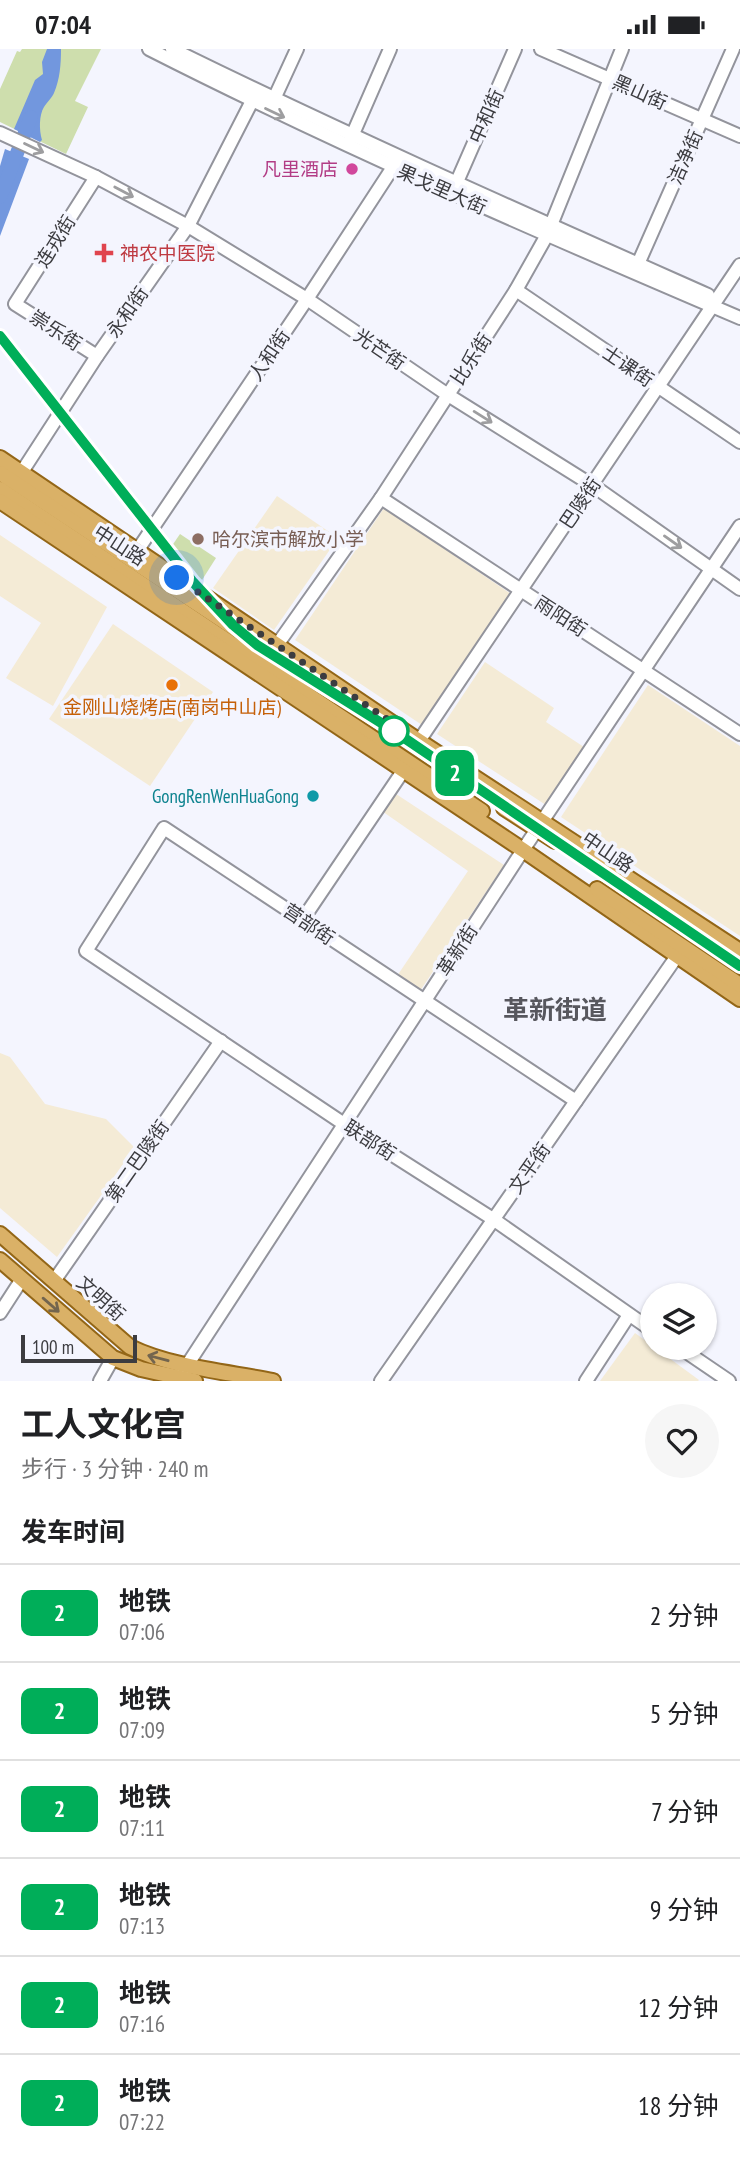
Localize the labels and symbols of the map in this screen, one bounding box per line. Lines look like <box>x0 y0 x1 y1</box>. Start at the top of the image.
street label: 黑山街 <box>609 69 671 115</box>
street label: 中和街 <box>463 85 509 147</box>
one-way arrow <box>264 106 285 120</box>
street label: 洁净街 <box>662 126 708 188</box>
one-way arrow <box>22 142 44 155</box>
place label: 凡里酒店 <box>262 157 338 181</box>
street label: 果戈里大街 <box>394 159 490 219</box>
marker: 凡里酒店 <box>344 161 360 177</box>
one-way arrow <box>113 186 134 200</box>
street label: 连戎街 <box>30 210 80 272</box>
place label: 神农中医院 <box>120 241 215 265</box>
marker: 神农中医院 <box>94 243 114 263</box>
street label: 永和街 <box>101 282 153 342</box>
street label: 崇乐街 <box>26 304 86 356</box>
street label: 光芒街 <box>350 323 410 375</box>
street label: 人和街 <box>243 325 295 385</box>
street label: 比乐街 <box>445 329 497 389</box>
street label: 士课街 <box>598 340 658 392</box>
one-way arrow <box>472 410 492 424</box>
street label: 巴陵街 <box>554 473 606 533</box>
street label: 中山路 <box>90 519 150 571</box>
place label: 哈尔滨市解放小学 <box>212 527 364 551</box>
marker: 哈尔滨市解放小学 <box>190 531 206 547</box>
one-way arrow <box>663 535 682 549</box>
your location <box>159 560 194 595</box>
street label: 雨阳街 <box>531 590 591 642</box>
marker: 金刚山烧烤店(南岗中山店) <box>164 677 180 693</box>
place label: 金刚山烧烤店(南岗中山店) <box>63 695 281 719</box>
unlabelled marker <box>379 716 409 746</box>
line badge: 2 <box>432 750 478 796</box>
place label: GongRenWenHuaGong <box>152 784 299 808</box>
marker: GongRenWenHuaGong <box>305 788 321 804</box>
street label: 中山路 <box>578 826 638 878</box>
street label: 营部街 <box>279 898 339 950</box>
street label: 革新街 <box>431 920 483 980</box>
district label: 革新街道 <box>503 993 607 1026</box>
street label: 联部街 <box>340 1114 400 1166</box>
street label: 第二巴陵街 <box>100 1115 174 1207</box>
street label: 文平街 <box>503 1138 555 1198</box>
street label: 文明街 <box>72 1270 130 1326</box>
one-way arrow <box>42 1297 60 1313</box>
scale bar <box>21 1332 136 1364</box>
one-way arrow <box>147 1351 170 1364</box>

